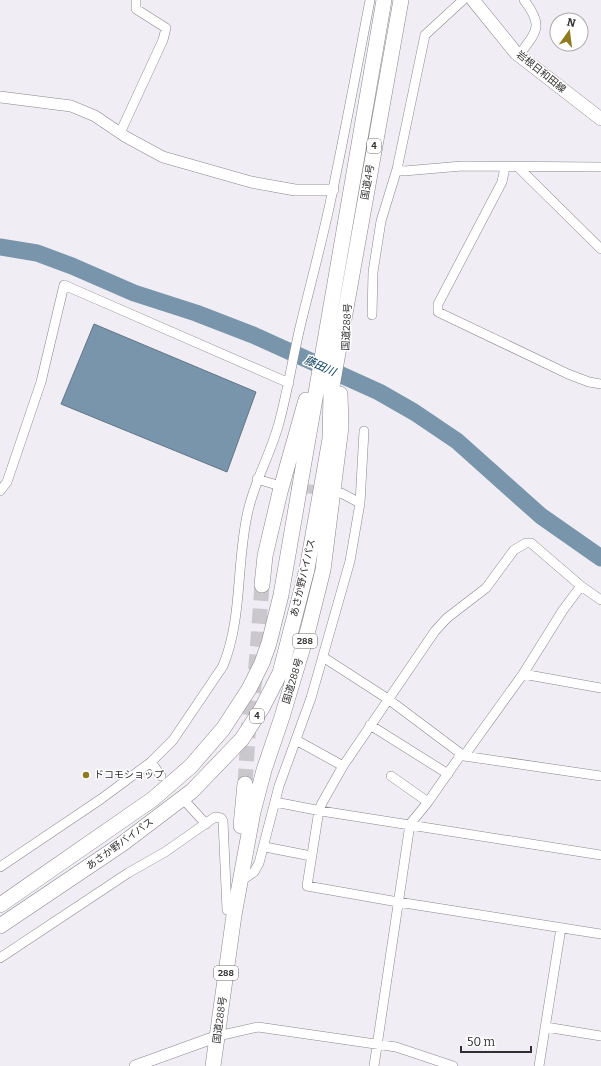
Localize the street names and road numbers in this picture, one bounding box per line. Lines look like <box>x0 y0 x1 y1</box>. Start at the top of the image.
street label: 岩根日和田線 <box>514 48 568 96</box>
road number: 4 <box>367 139 381 153</box>
street label: 国道4号 <box>359 163 377 201</box>
street label: 国道288号 <box>340 303 354 351</box>
street label: あさか野バイパス <box>288 538 318 618</box>
road number: 288 <box>293 634 317 648</box>
street label: 国道288号 <box>280 657 306 705</box>
road number: 4 <box>250 709 264 723</box>
street label: あさか野バイパス <box>84 816 156 872</box>
road number: 288 <box>214 966 238 980</box>
street label: 国道288号 <box>211 996 229 1044</box>

